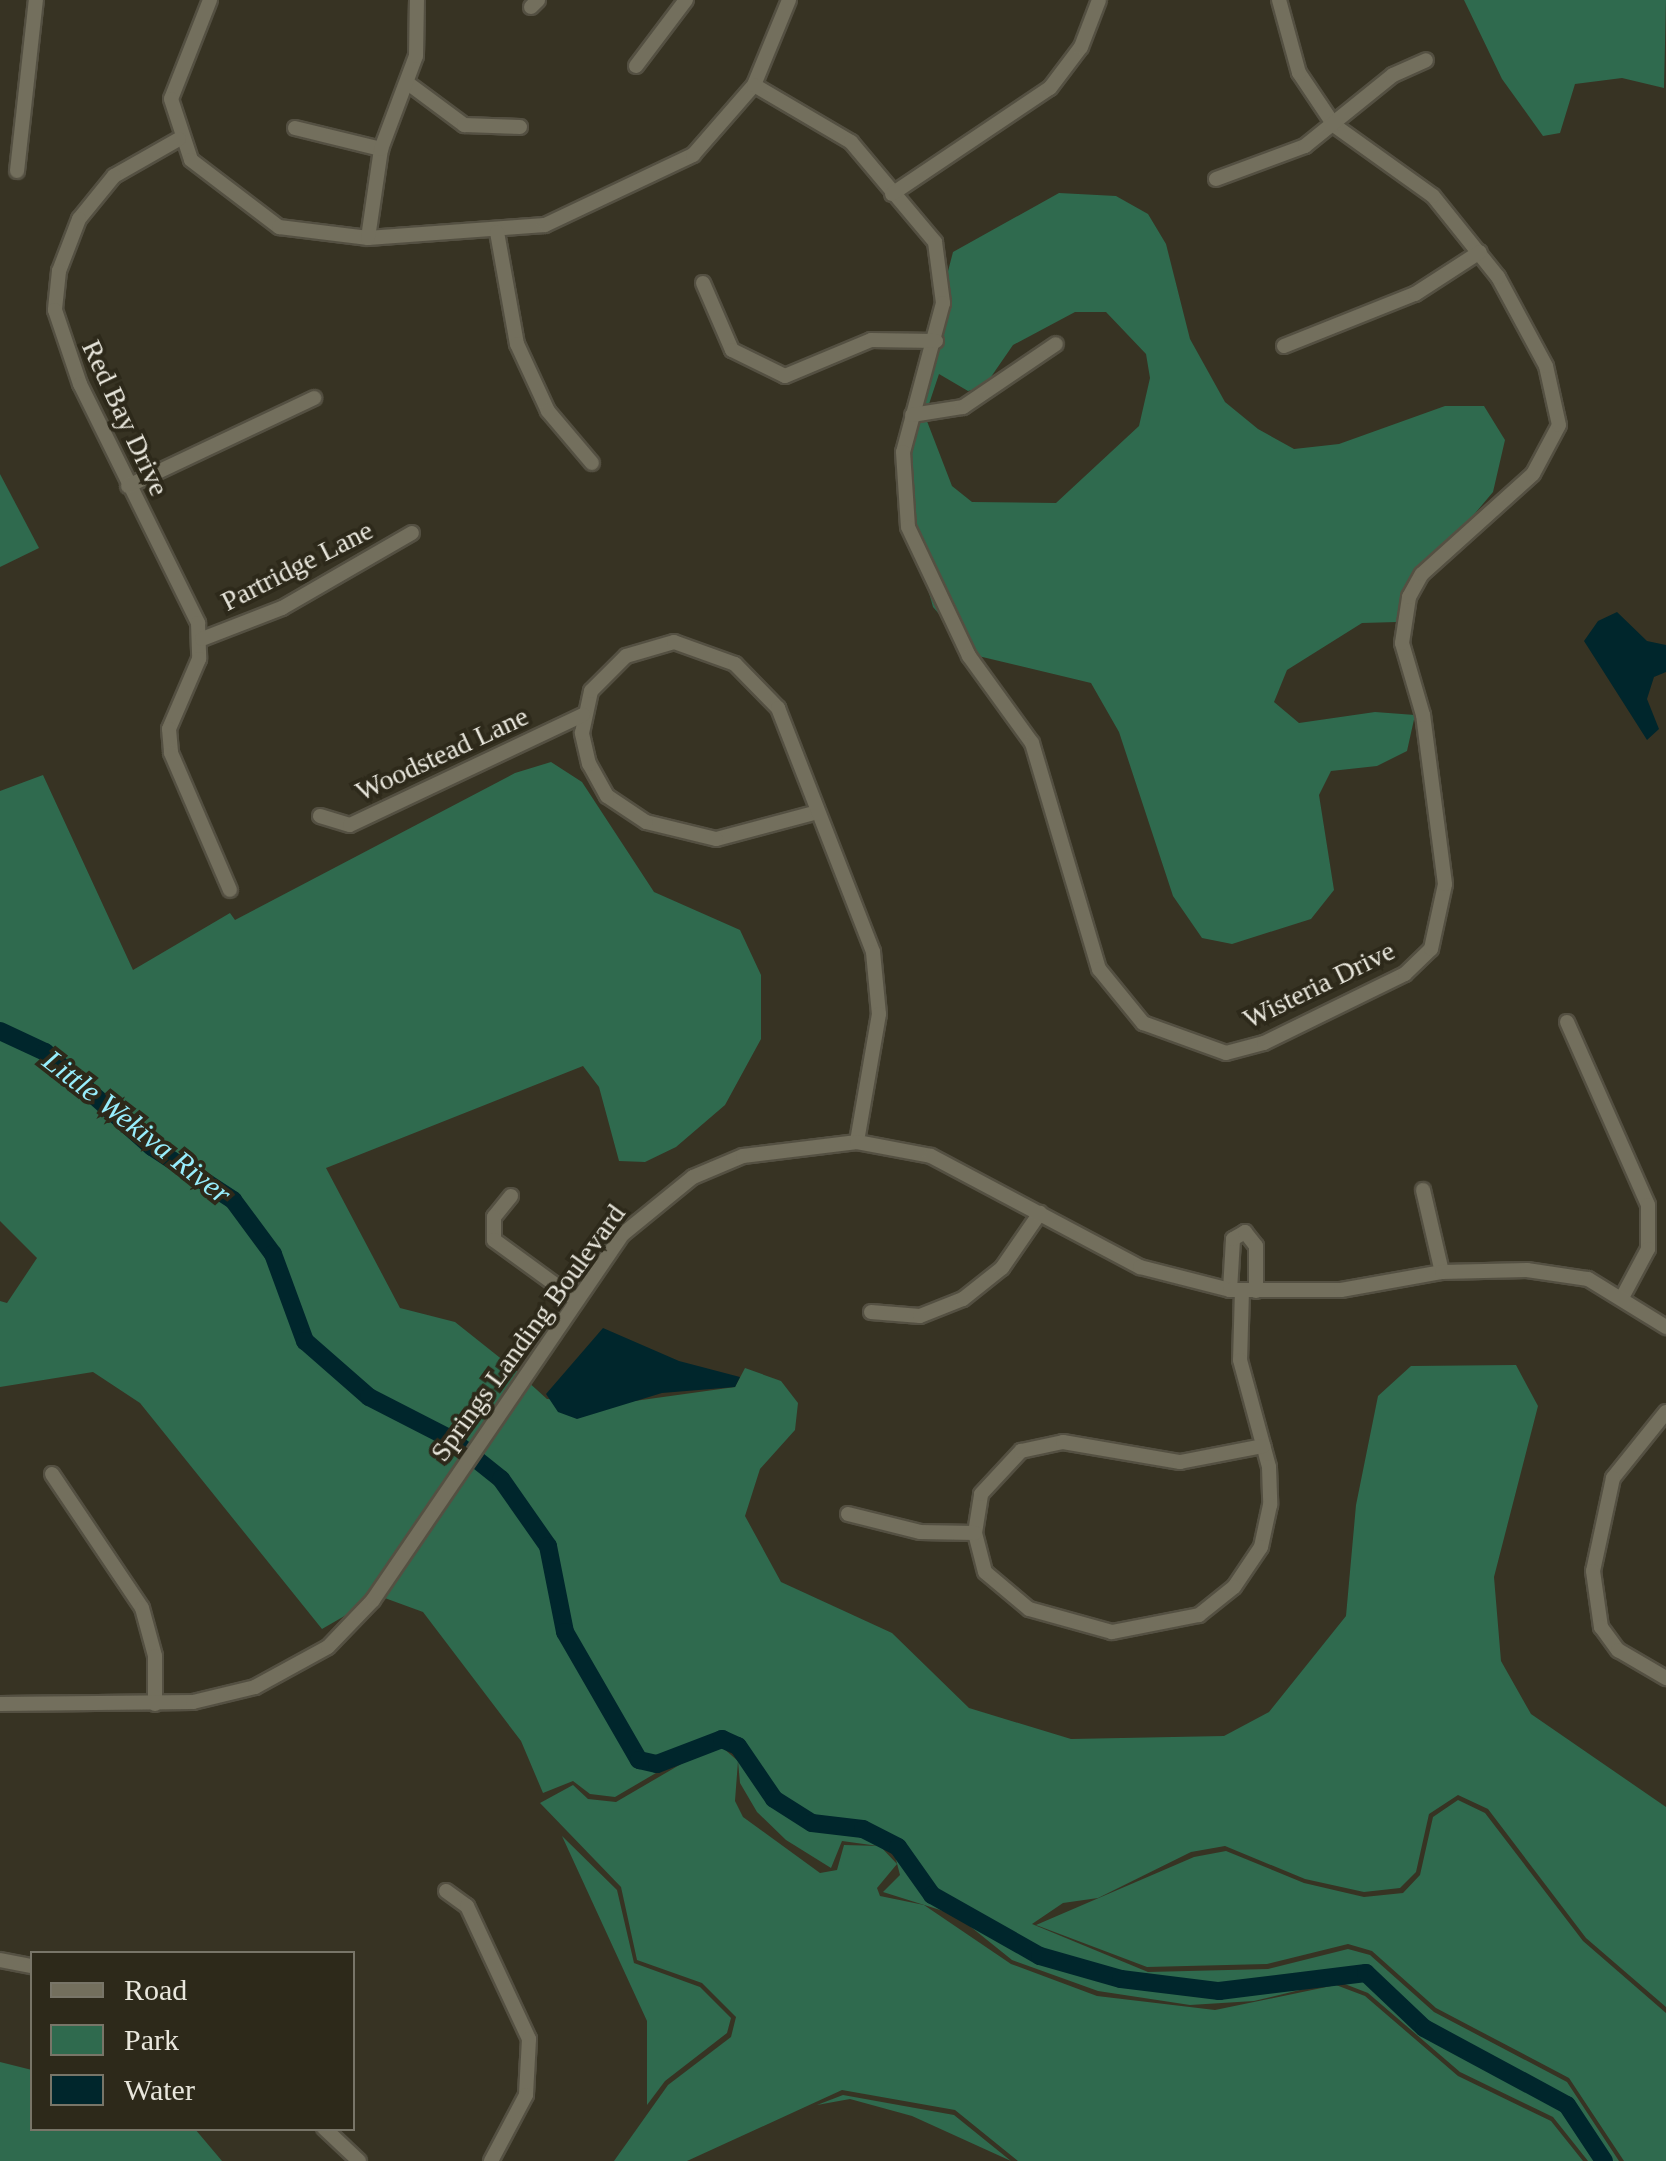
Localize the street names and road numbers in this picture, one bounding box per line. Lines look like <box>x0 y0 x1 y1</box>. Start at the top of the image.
street label: Red Bay Drive <box>74 335 176 501</box>
street label: Partridge Lane <box>216 513 378 619</box>
street label: Woodstead Lane <box>350 699 534 809</box>
street label: Wisteria Drive <box>1238 934 1400 1036</box>
street label: Springs Landing Boulevard <box>423 1198 633 1468</box>

